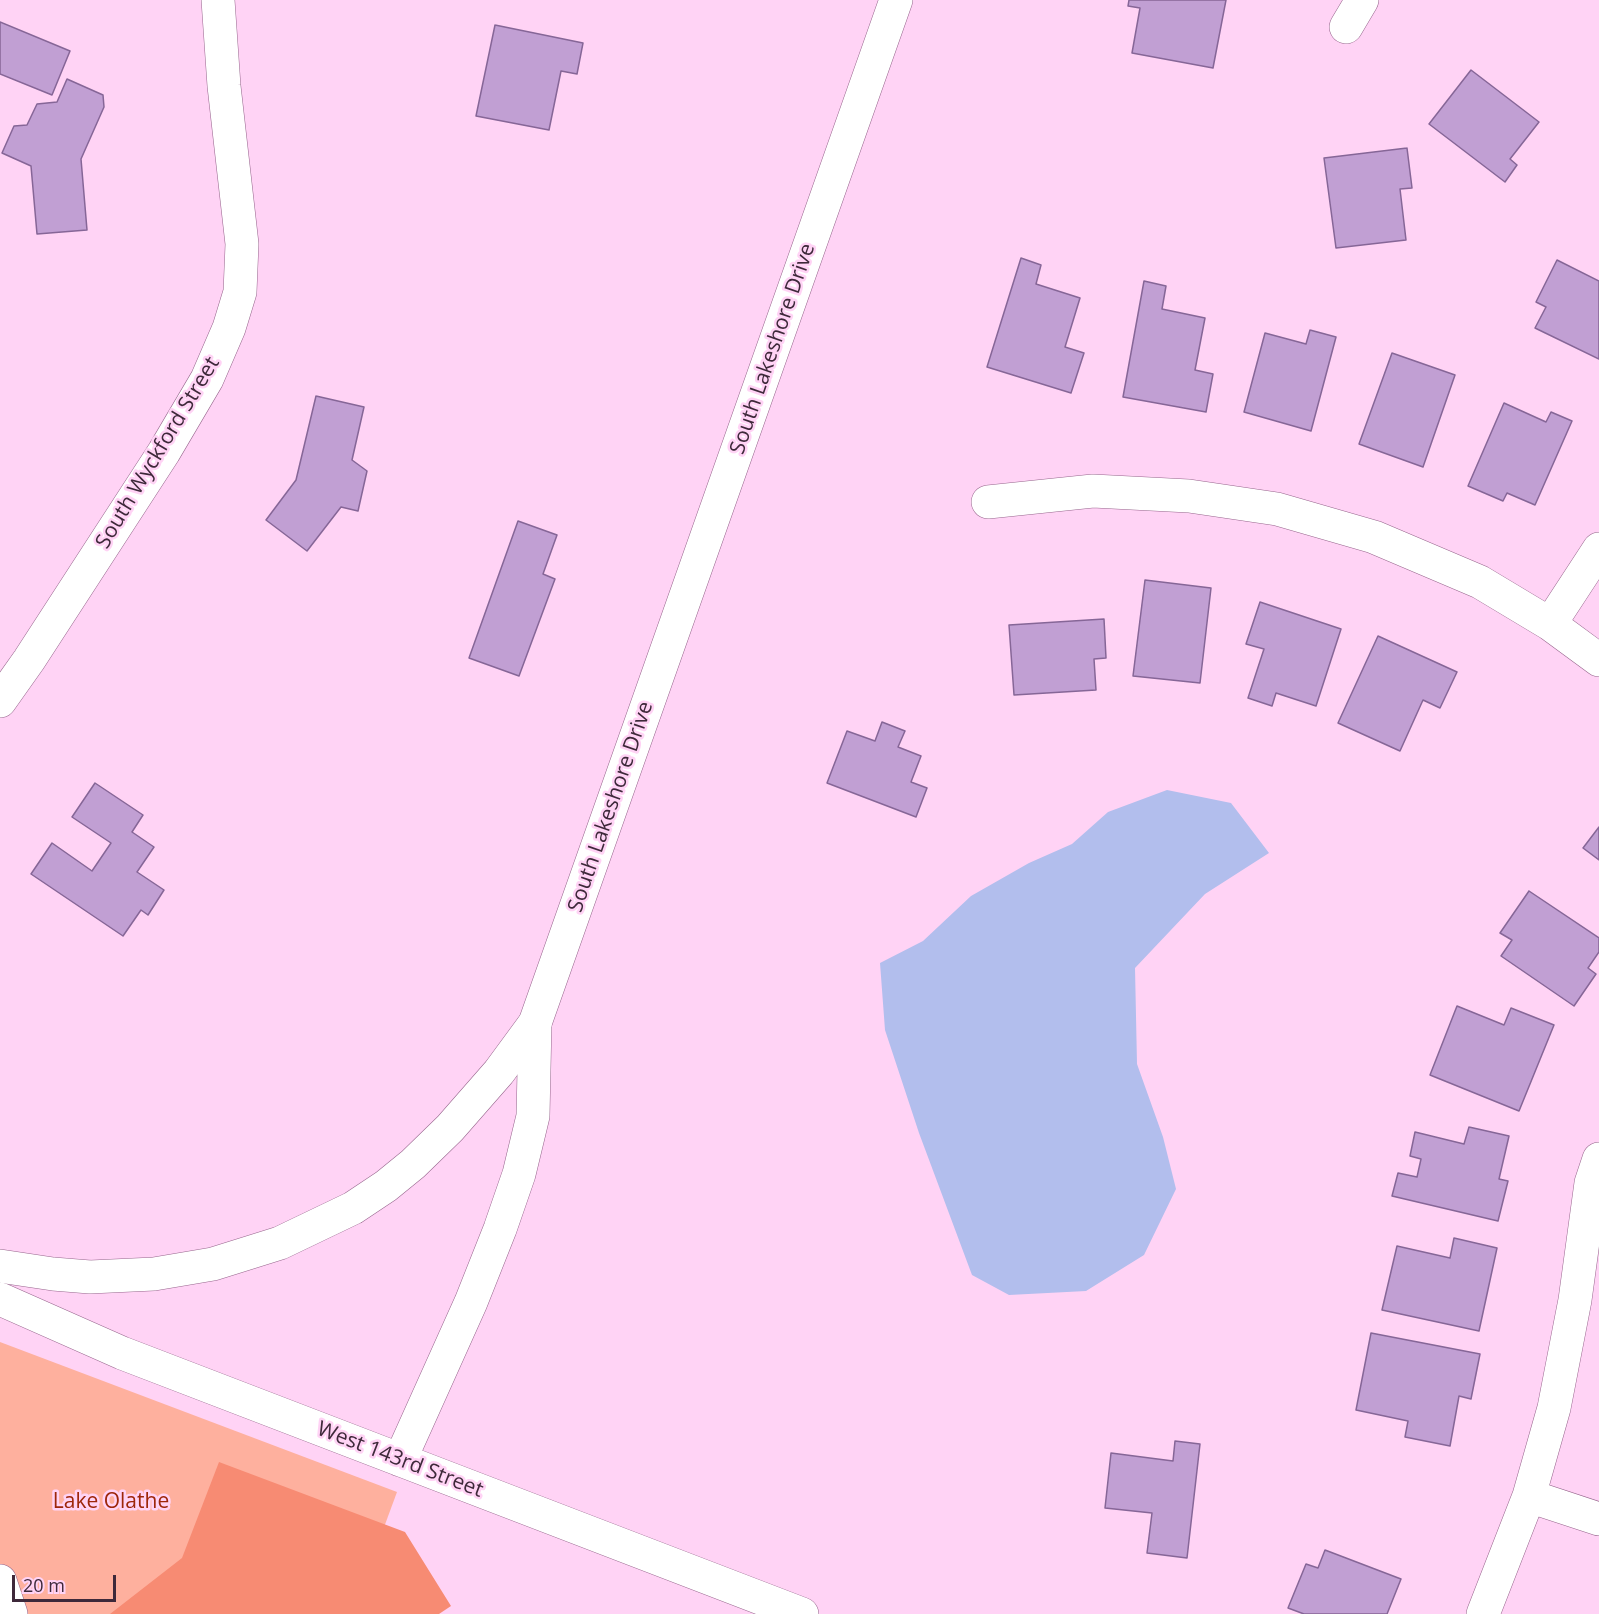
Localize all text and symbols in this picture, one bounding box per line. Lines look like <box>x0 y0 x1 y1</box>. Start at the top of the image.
street label: South Lakeshore Drive <box>725 240 821 458</box>
street label: South Wyckford Street <box>91 353 225 553</box>
street label: South Lakeshore Drive <box>563 698 659 916</box>
street label: West 143rd Street <box>313 1417 487 1503</box>
park label: Lake Olathe <box>53 1489 169 1515</box>
scale bar <box>15 1563 118 1601</box>
text: 20 m <box>23 1573 65 1597</box>

